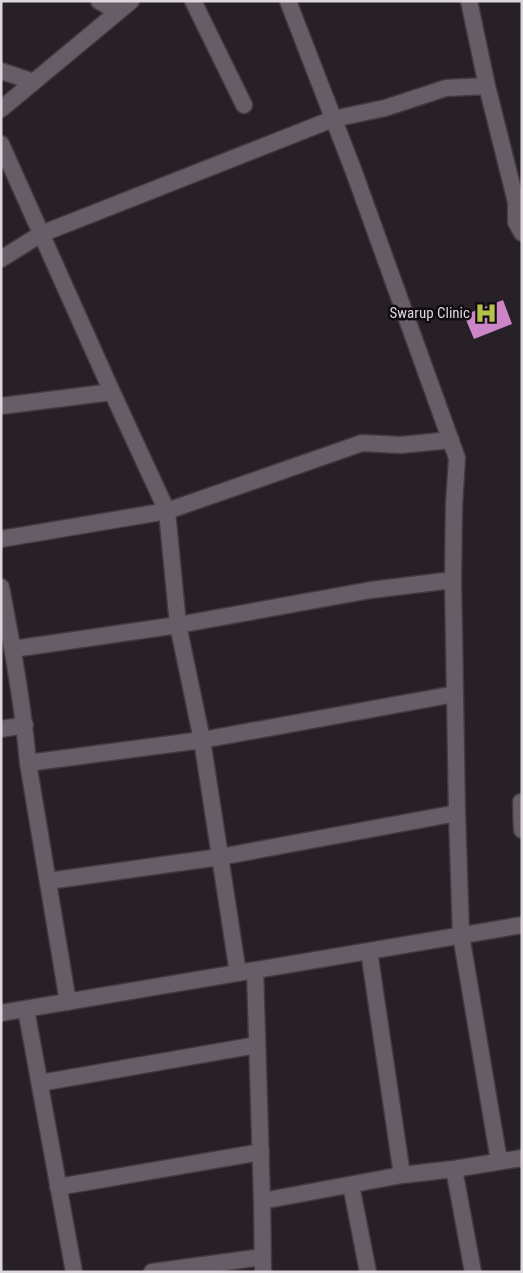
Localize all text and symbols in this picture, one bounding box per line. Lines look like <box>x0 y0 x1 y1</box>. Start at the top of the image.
hospital icon: Swarup Clinic <box>473 300 499 326</box>
place label: Swarup Clinic <box>390 304 470 322</box>

